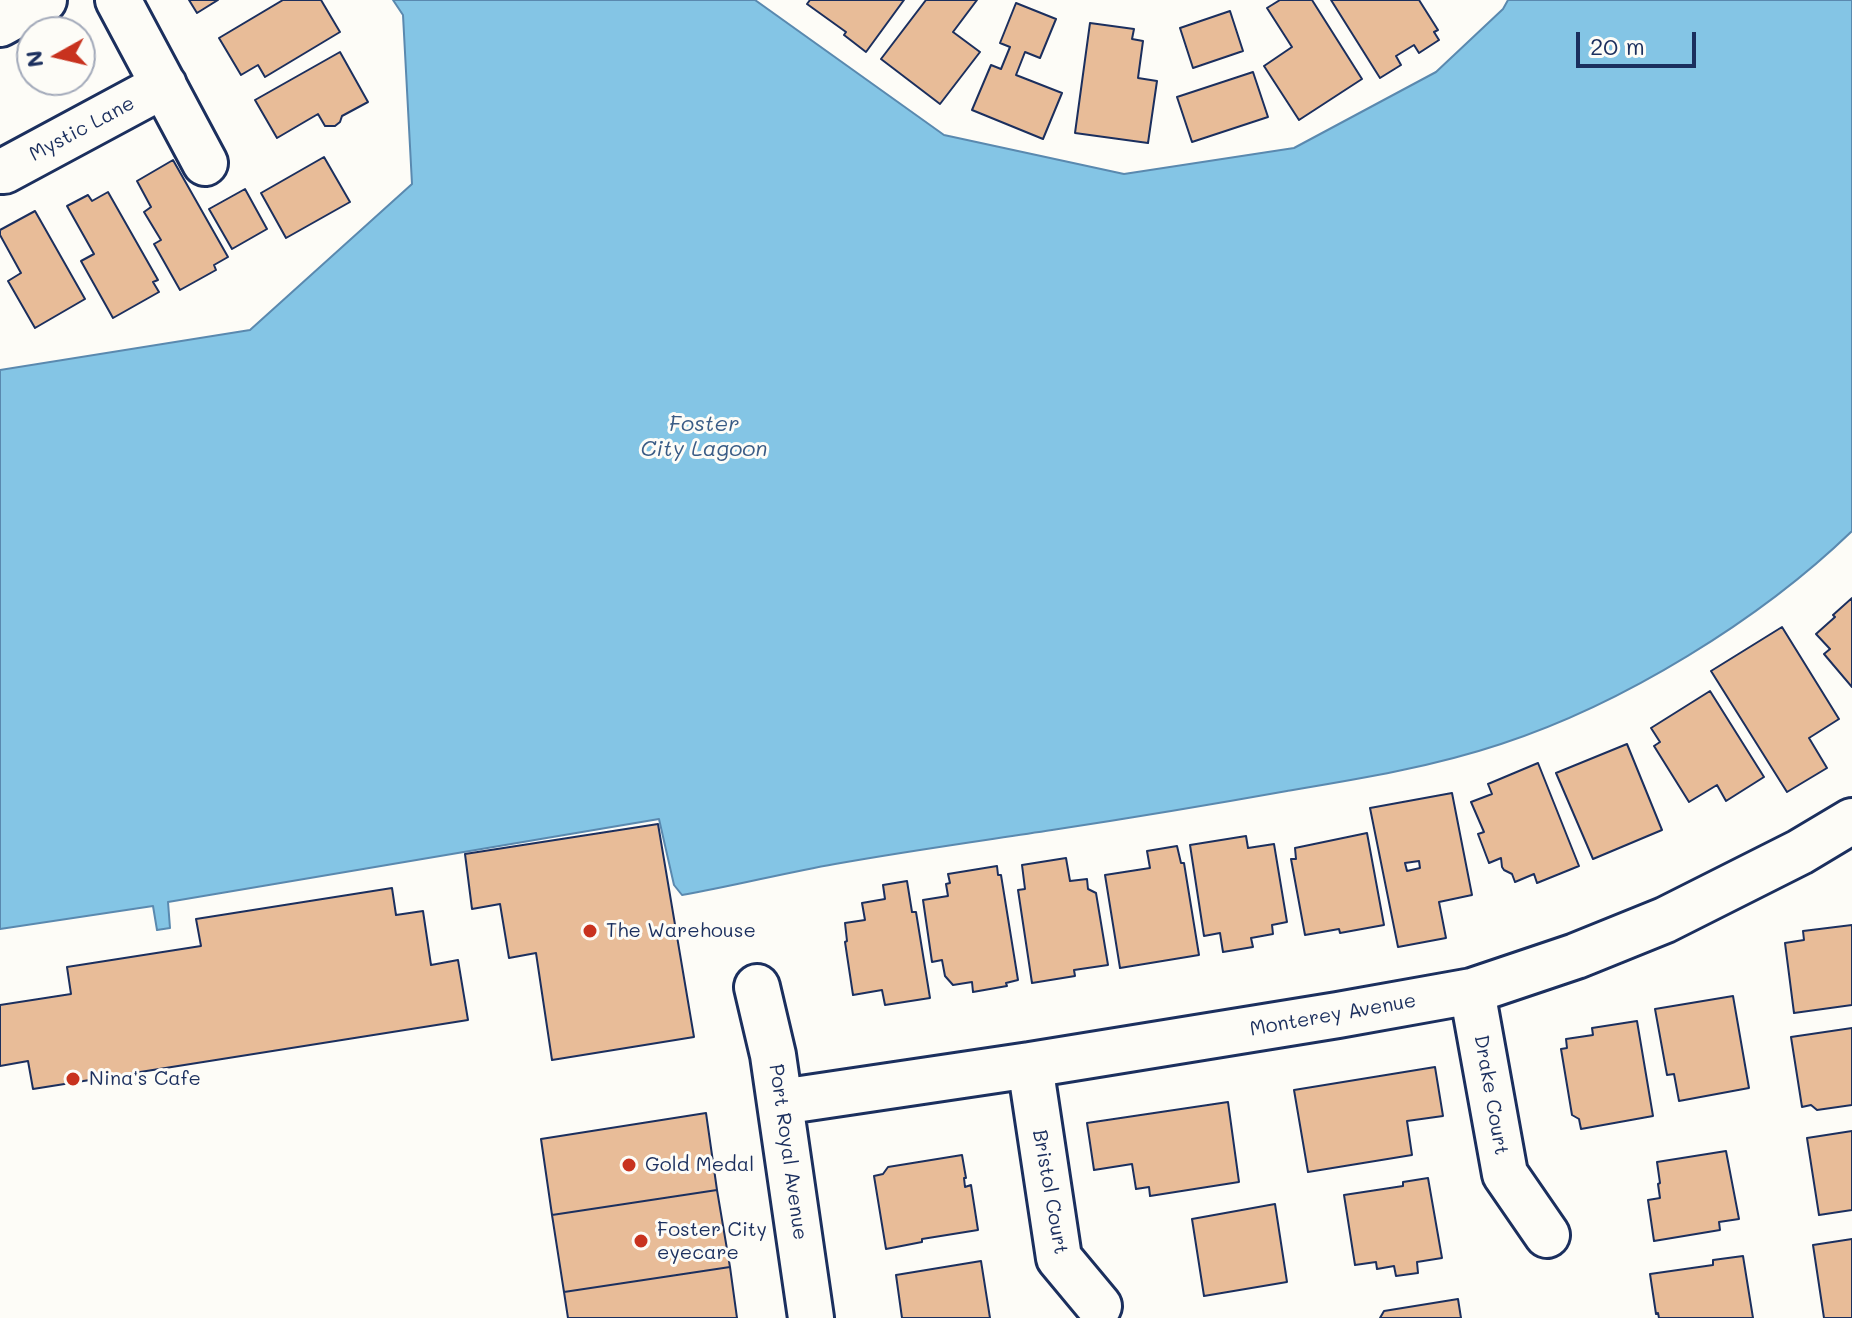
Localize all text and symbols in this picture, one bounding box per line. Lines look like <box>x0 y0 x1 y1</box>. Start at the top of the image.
north arrow <box>16 16 96 96</box>
scale bar <box>1580 16 1700 66</box>
text: 20 m <box>1590 30 1645 61</box>
text: N <box>18 49 49 69</box>
street label: Mystic Lane <box>25 91 139 167</box>
water label: Foster City Lagoon <box>641 411 767 462</box>
place label: The Warehouse <box>606 919 756 943</box>
marker: The Warehouse <box>581 922 599 940</box>
street label: Monterey Avenue <box>1248 989 1418 1041</box>
street label: Drake Court <box>1469 1033 1513 1157</box>
street label: Port Royal Avenue <box>764 1062 812 1242</box>
place label: Nina's Cafe <box>89 1067 201 1091</box>
marker: Nina's Cafe <box>64 1070 82 1088</box>
street label: Bristol Court <box>1027 1128 1073 1256</box>
place label: Gold Medal <box>645 1153 754 1177</box>
marker: Gold Medal <box>620 1156 638 1174</box>
place label: Foster City eyecare <box>657 1218 767 1265</box>
marker: Foster City eyecare <box>632 1232 650 1250</box>

